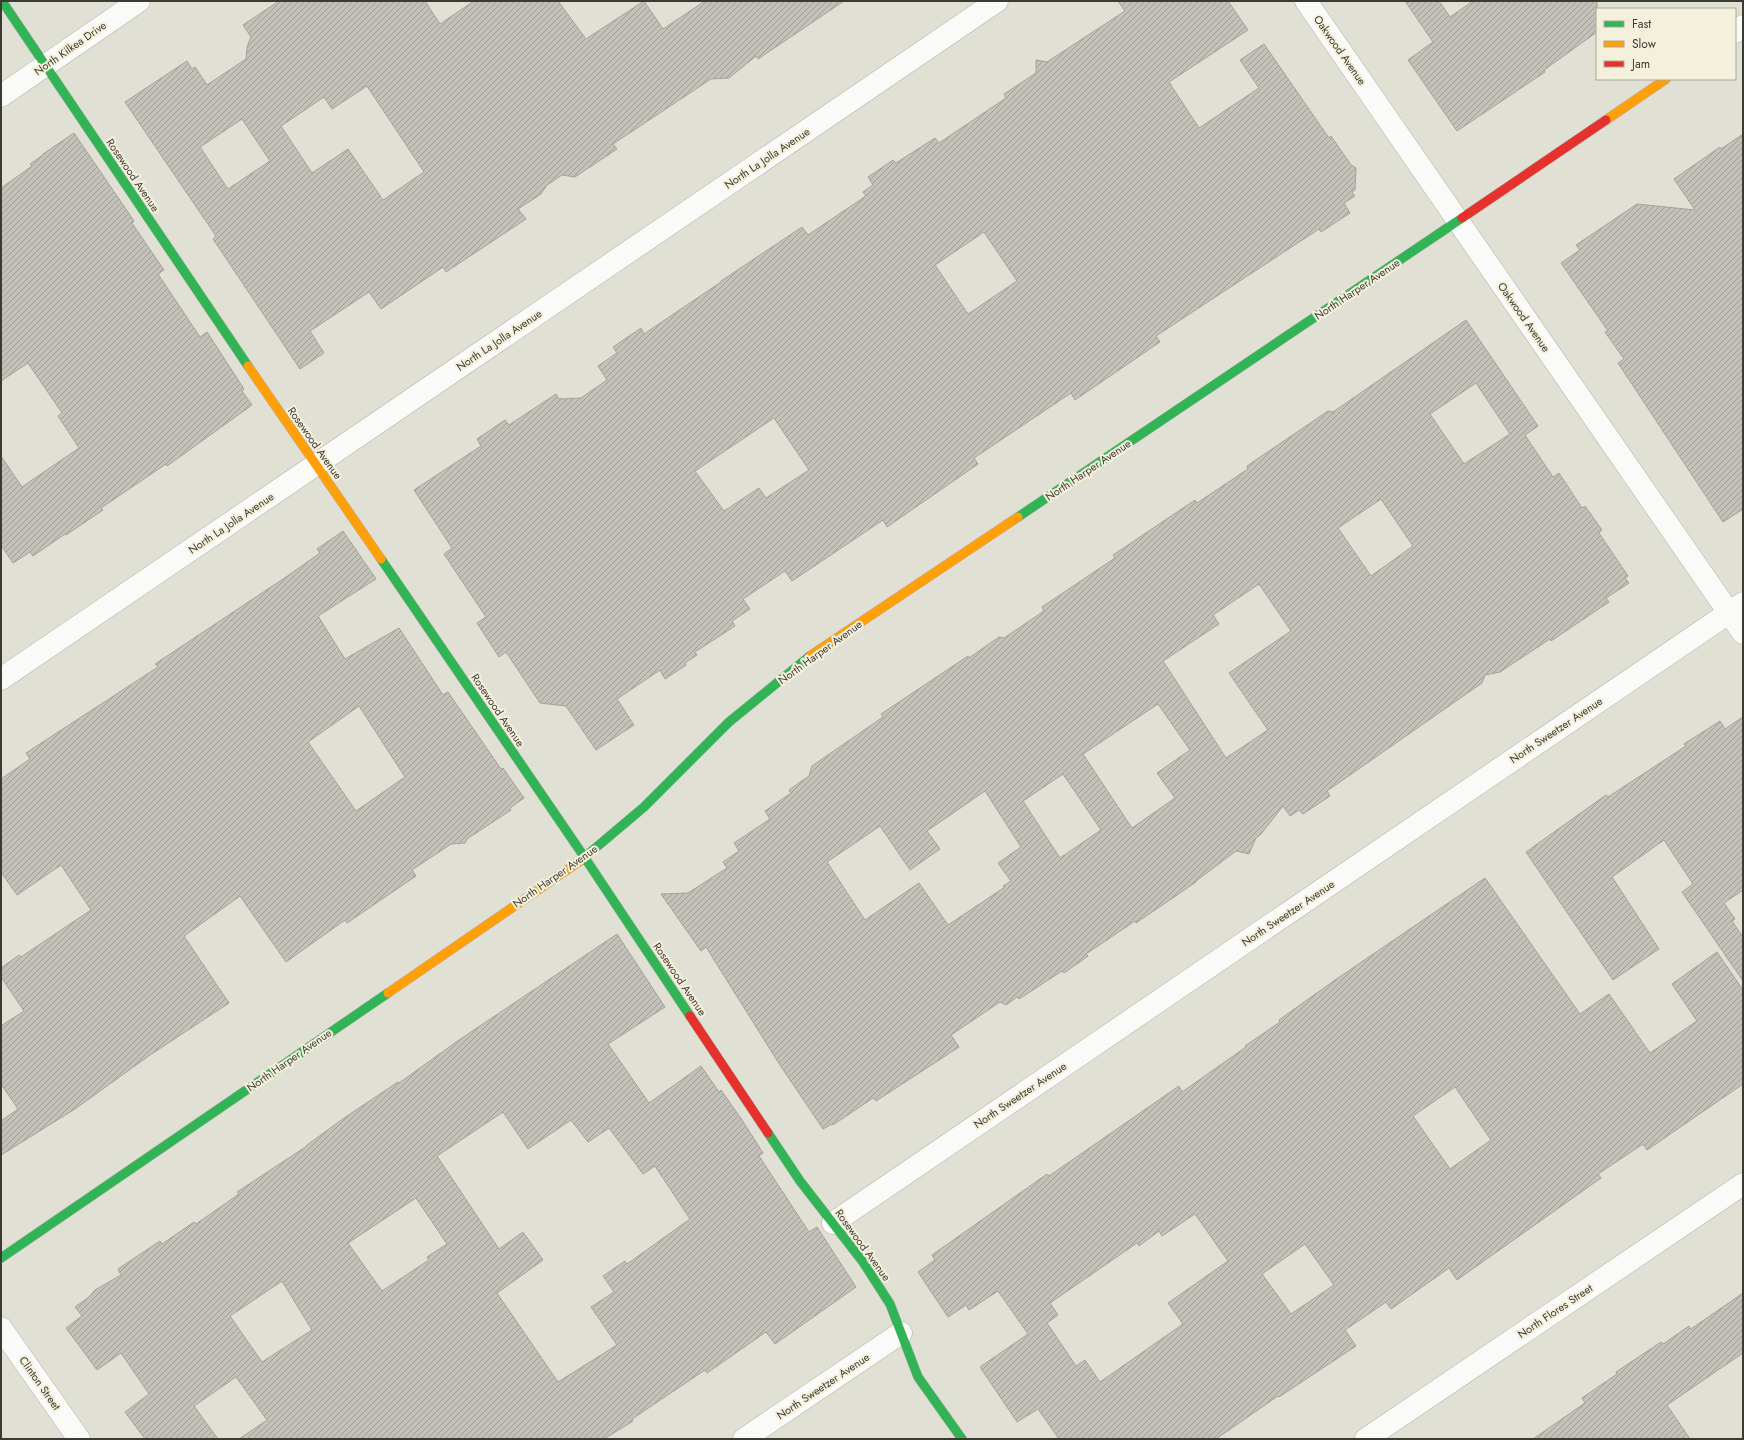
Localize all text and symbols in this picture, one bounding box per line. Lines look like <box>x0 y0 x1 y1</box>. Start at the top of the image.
legend <box>1596 8 1736 80</box>
street label: Oakwood Avenue <box>1310 12 1370 89</box>
text: Fast <box>1632 15 1651 33</box>
street label: North Kilkea Drive <box>31 17 110 79</box>
text: Slow <box>1632 35 1657 53</box>
text: Jam <box>1630 55 1650 73</box>
street label: North La Jolla Avenue <box>721 123 813 193</box>
street label: Rosewood Avenue <box>103 135 164 215</box>
street label: North Harper Avenue <box>1311 254 1403 324</box>
street label: Oakwood Avenue <box>1494 279 1554 356</box>
street label: North La Jolla Avenue <box>453 305 545 375</box>
street label: Rosewood Avenue <box>284 403 346 483</box>
street label: North Harper Avenue <box>1042 435 1134 505</box>
street label: North La Jolla Avenue <box>185 488 277 558</box>
street label: North Harper Avenue <box>775 616 866 688</box>
street label: Rosewood Avenue <box>468 670 529 750</box>
street label: North Sweetzer Avenue <box>1506 693 1606 767</box>
street label: North Harper Avenue <box>509 841 601 911</box>
street label: North Sweetzer Avenue <box>1238 876 1338 950</box>
street label: Rosewood Avenue <box>650 939 711 1019</box>
street label: North Harper Avenue <box>243 1025 335 1095</box>
street label: North Sweetzer Avenue <box>970 1058 1070 1132</box>
street label: Rosewood Avenue <box>831 1206 895 1284</box>
street label: North Flores Street <box>1514 1280 1596 1342</box>
street label: North Sweetzer Avenue <box>773 1349 873 1423</box>
street label: Clinton Street <box>15 1353 65 1414</box>

